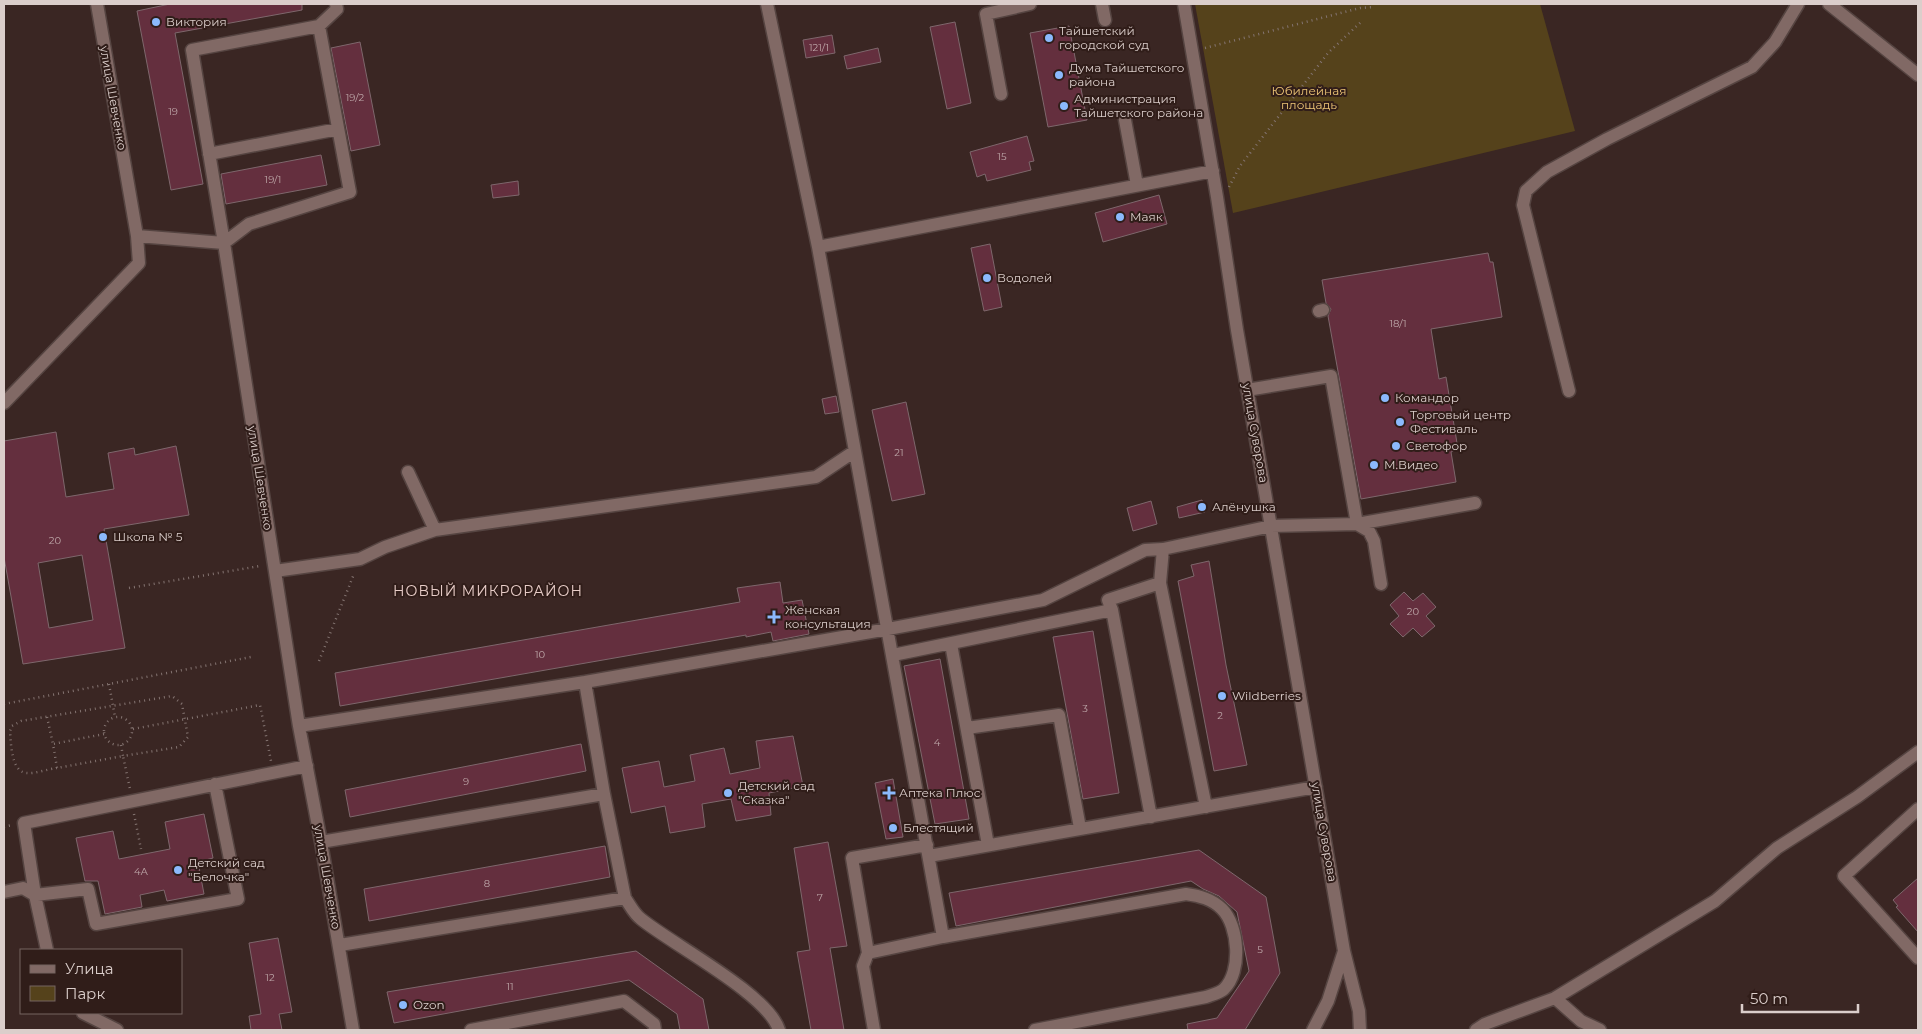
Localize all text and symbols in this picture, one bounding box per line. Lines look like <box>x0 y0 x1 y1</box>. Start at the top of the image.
place label: Виктория <box>166 14 227 29</box>
marker: Виктория <box>150 16 162 28</box>
place label: Тайшетский городской суд <box>1059 23 1149 52</box>
marker: Тайшетский городской суд <box>1043 32 1055 44</box>
house number: 121/1 <box>809 41 829 54</box>
street label: улица Шевченко <box>97 44 130 152</box>
place label: Дума Тайшетского района <box>1069 60 1185 89</box>
marker: Дума Тайшетского района <box>1053 69 1065 81</box>
park label: Юбилейная площадь <box>1272 83 1346 112</box>
house number: 19/2 <box>346 91 365 104</box>
place label: Администрация Тайшетского района <box>1074 91 1203 120</box>
marker: Администрация Тайшетского района <box>1058 100 1070 112</box>
house number: 19 <box>168 105 178 118</box>
house number: 15 <box>997 150 1007 163</box>
house number: 19/1 <box>265 173 281 186</box>
place label: Маяк <box>1130 209 1163 224</box>
marker: Маяк <box>1114 211 1126 223</box>
place label: Водолей <box>997 270 1052 285</box>
marker: Водолей <box>981 272 993 284</box>
house number: 18/1 <box>1389 317 1407 330</box>
street label: улица Суворова <box>1239 381 1272 484</box>
place label: Командор <box>1395 390 1459 405</box>
marker: Командор <box>1379 392 1391 404</box>
place label: Торговый центр Фестиваль <box>1410 407 1511 436</box>
marker: Торговый центр Фестиваль <box>1394 416 1406 428</box>
street label: улица Шевченко <box>245 424 276 532</box>
place label: Светофор <box>1406 438 1467 453</box>
marker: Светофор <box>1390 440 1402 452</box>
house number: 21 <box>894 446 904 459</box>
place label: М.Видео <box>1384 457 1439 472</box>
marker: М.Видео <box>1368 459 1380 471</box>
place label: Алёнушка <box>1212 499 1276 514</box>
marker: Алёнушка <box>1196 501 1208 513</box>
place label: Школа № 5 <box>113 529 183 544</box>
marker: Школа № 5 <box>97 531 109 543</box>
house number: 20 <box>49 534 62 547</box>
district label: НОВЫЙ МИКРОРАЙОН <box>393 582 583 600</box>
place label: Женская консультация <box>785 602 871 631</box>
house number: 20 <box>1407 605 1420 618</box>
marker: Женская консультация <box>767 610 781 624</box>
house number: 10 <box>535 648 545 661</box>
place label: Wildberries <box>1232 688 1301 703</box>
marker: Wildberries <box>1216 690 1228 702</box>
house number: 3 <box>1082 702 1088 715</box>
house number: 2 <box>1217 709 1223 722</box>
house number: 4 <box>934 736 941 749</box>
house number: 9 <box>463 775 469 788</box>
place label: Детский сад "Сказка" <box>738 778 815 807</box>
street label: улица Суворова <box>1308 780 1341 883</box>
place label: Аптека Плюс <box>899 785 981 800</box>
marker: Детский сад "Сказка" <box>722 787 734 799</box>
marker: Аптека Плюс <box>883 787 895 799</box>
place label: Блестящий <box>903 820 974 835</box>
marker: Блестящий <box>887 822 899 834</box>
street label: улица Шевченко <box>311 823 344 931</box>
place label: Детский сад "Белочка" <box>188 855 265 884</box>
marker: Детский сад "Белочка" <box>172 864 184 876</box>
house number: 4А <box>134 865 149 878</box>
house number: 8 <box>484 877 490 890</box>
house number: 7 <box>817 891 823 904</box>
house number: 5 <box>1257 943 1263 956</box>
legend <box>20 949 182 1014</box>
text: Улица <box>65 959 113 978</box>
house number: 12 <box>265 971 275 984</box>
house number: 11 <box>506 980 514 993</box>
scale bar <box>1742 982 1858 1014</box>
text: Парк <box>65 984 105 1003</box>
text: 50 m <box>1750 989 1788 1008</box>
place label: Ozon <box>413 997 445 1012</box>
marker: Ozon <box>397 999 409 1011</box>

